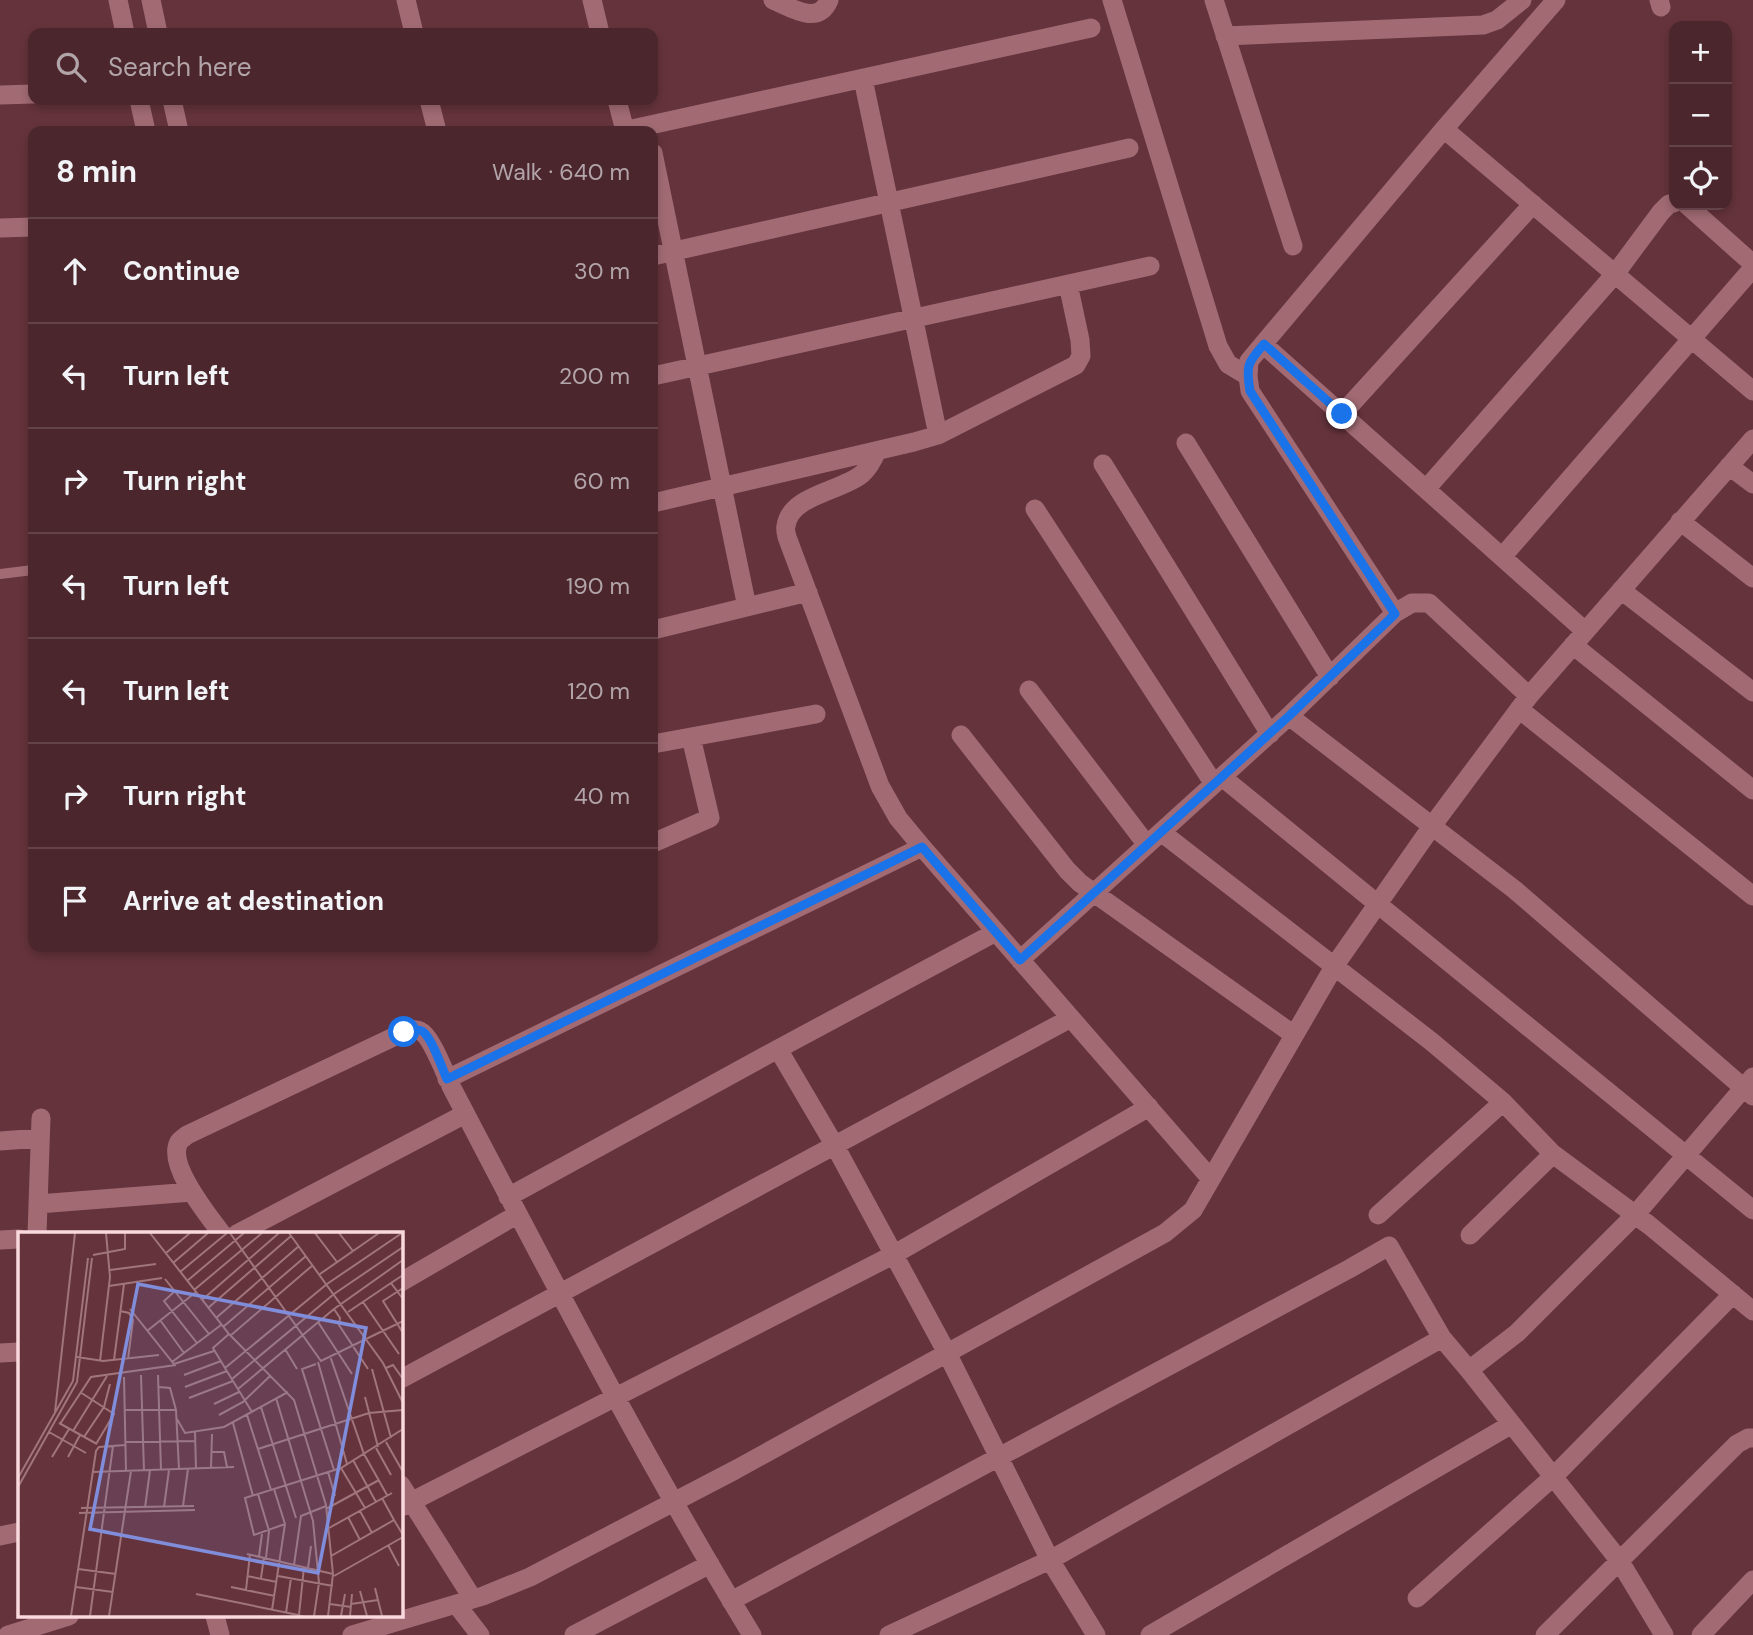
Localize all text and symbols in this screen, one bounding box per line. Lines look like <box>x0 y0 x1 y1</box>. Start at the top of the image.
map controls <box>1669 21 1732 210</box>
button: + <box>1669 21 1732 84</box>
search box <box>28 28 658 105</box>
icon: search <box>52 48 90 86</box>
text: Search here <box>108 50 251 84</box>
button: − <box>1669 84 1732 147</box>
button: locate <box>1669 147 1732 210</box>
text: 8 min <box>56 152 137 191</box>
text: Walk · 640 m <box>492 157 630 187</box>
icon: ahead <box>56 252 94 290</box>
text: Continue <box>123 254 240 288</box>
text: 30 m <box>574 256 630 286</box>
icon: left <box>56 357 94 395</box>
text: Turn left <box>123 359 230 393</box>
text: 200 m <box>559 361 630 391</box>
route end <box>1326 398 1357 429</box>
icon: right <box>56 462 94 500</box>
text: Turn right <box>123 464 247 498</box>
text: 60 m <box>573 466 630 496</box>
icon: left <box>56 567 94 605</box>
text: Turn left <box>123 569 230 603</box>
text: 190 m <box>566 571 630 601</box>
icon: left <box>56 672 94 710</box>
text: Turn left <box>123 674 230 708</box>
text: 120 m <box>567 676 630 706</box>
icon: right <box>56 777 94 815</box>
text: Turn right <box>123 779 247 813</box>
text: 40 m <box>574 781 630 811</box>
icon: arrive <box>56 882 94 920</box>
text: Arrive at destination <box>123 884 384 918</box>
route start <box>388 1016 419 1047</box>
inset map <box>18 1232 402 1618</box>

